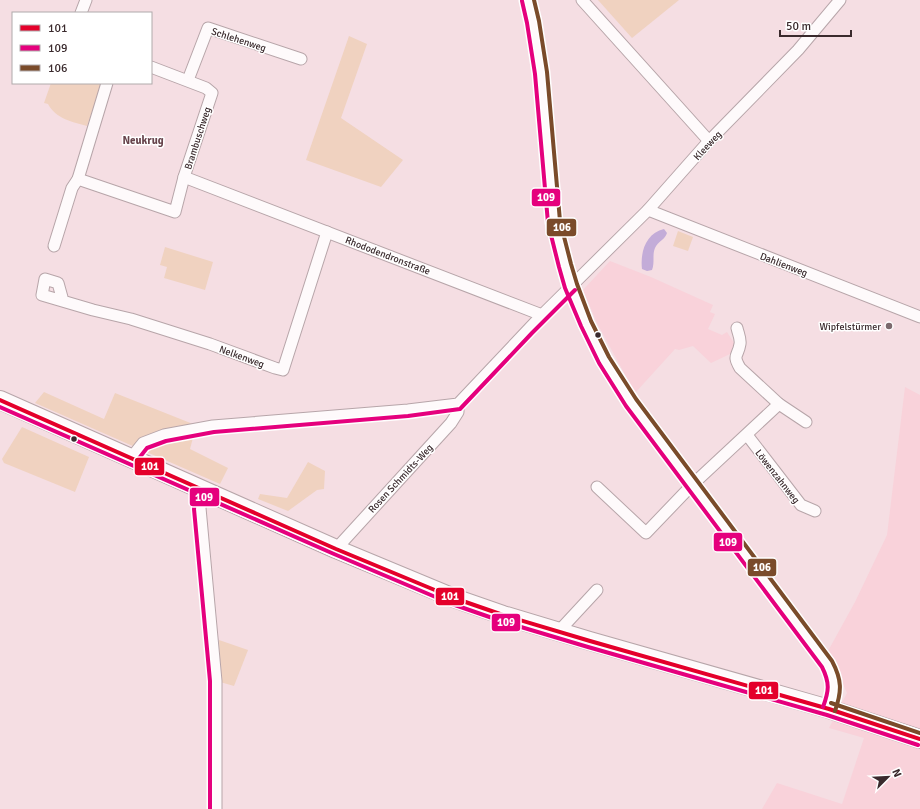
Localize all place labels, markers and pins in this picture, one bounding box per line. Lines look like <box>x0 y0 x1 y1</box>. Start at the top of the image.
place label: Wipfelstürmer <box>820 321 881 333</box>
marker: Wipfelstürmer <box>884 321 894 331</box>
unlabelled marker <box>593 330 603 340</box>
unlabelled marker <box>69 434 79 444</box>

